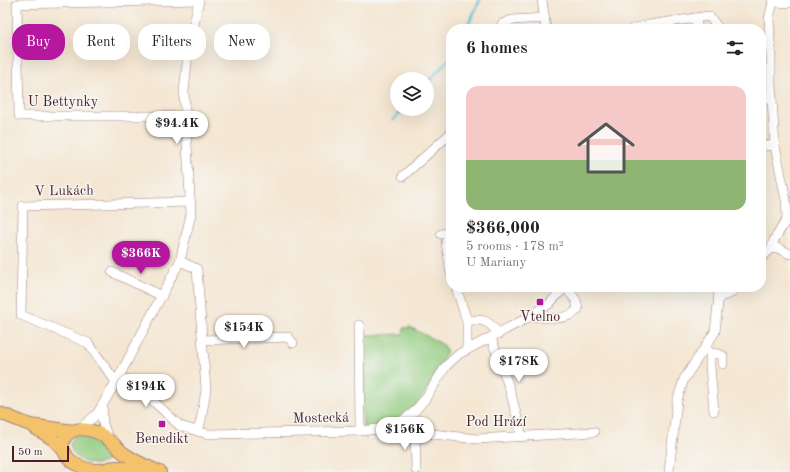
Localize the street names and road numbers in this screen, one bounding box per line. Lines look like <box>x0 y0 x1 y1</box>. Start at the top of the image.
street label: U Bettynky <box>28 95 99 109</box>
street label: V Lukách <box>34 183 94 199</box>
street label: Mostecká <box>293 411 349 425</box>
street label: Pod Hrází <box>466 415 527 429</box>

